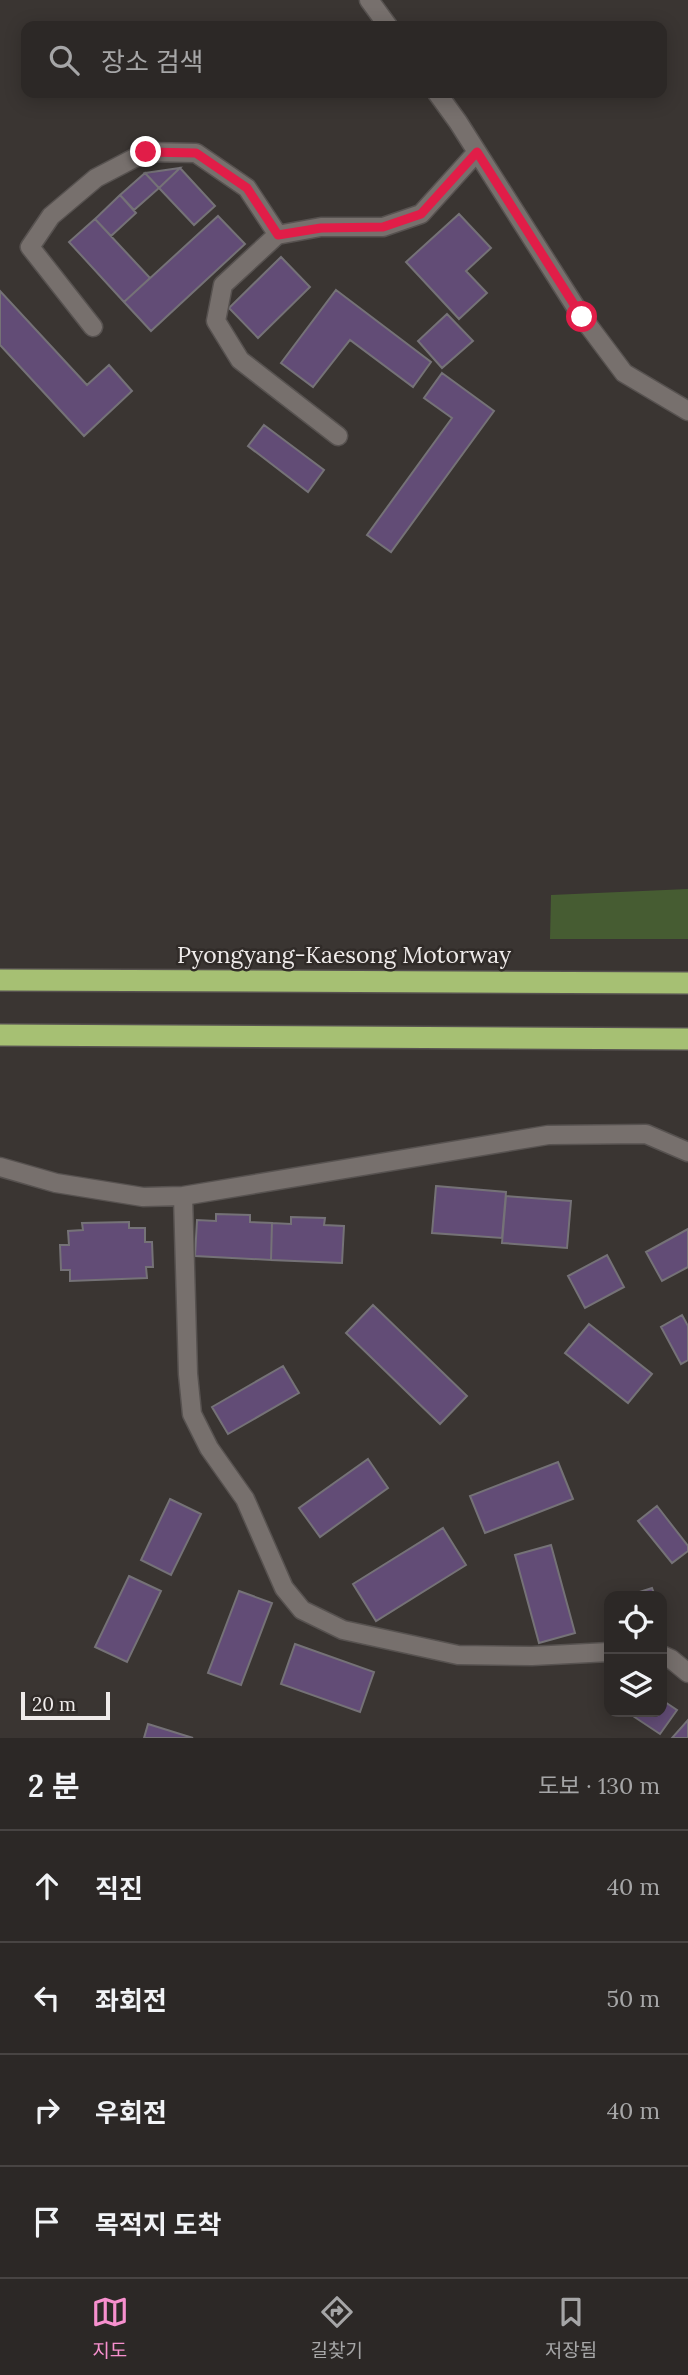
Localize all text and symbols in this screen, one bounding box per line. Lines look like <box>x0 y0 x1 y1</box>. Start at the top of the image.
search box <box>21 21 667 98</box>
icon: search <box>45 41 83 79</box>
text: 장소 검색 <box>101 45 204 78</box>
route end <box>130 136 161 167</box>
route start <box>566 301 597 332</box>
street label: Pyongyang-Kaesong Motorway <box>177 940 512 969</box>
map controls <box>604 1591 667 1717</box>
button: locate <box>604 1591 667 1654</box>
button: layers <box>604 1654 667 1717</box>
scale bar <box>21 1689 110 1721</box>
text: 20 m <box>32 1692 76 1716</box>
text: 2 분 <box>28 1767 79 1805</box>
text: 도보 · 130 m <box>538 1771 660 1800</box>
icon: ahead <box>28 1867 66 1905</box>
text: 직진 <box>95 1872 143 1905</box>
text: 40 m <box>607 1872 660 1901</box>
icon: left <box>28 1979 66 2017</box>
text: 좌회전 <box>95 1984 167 2017</box>
text: 50 m <box>607 1984 660 2013</box>
icon: right <box>28 2091 66 2129</box>
text: 우회전 <box>95 2096 167 2129</box>
text: 40 m <box>607 2096 660 2125</box>
icon: arrive <box>28 2203 66 2241</box>
text: 목적지 도착 <box>95 2208 221 2241</box>
tab: 지도 <box>91 2293 129 2362</box>
tab: 길찾기 <box>311 2293 363 2362</box>
tab: 저장됨 <box>545 2293 597 2362</box>

